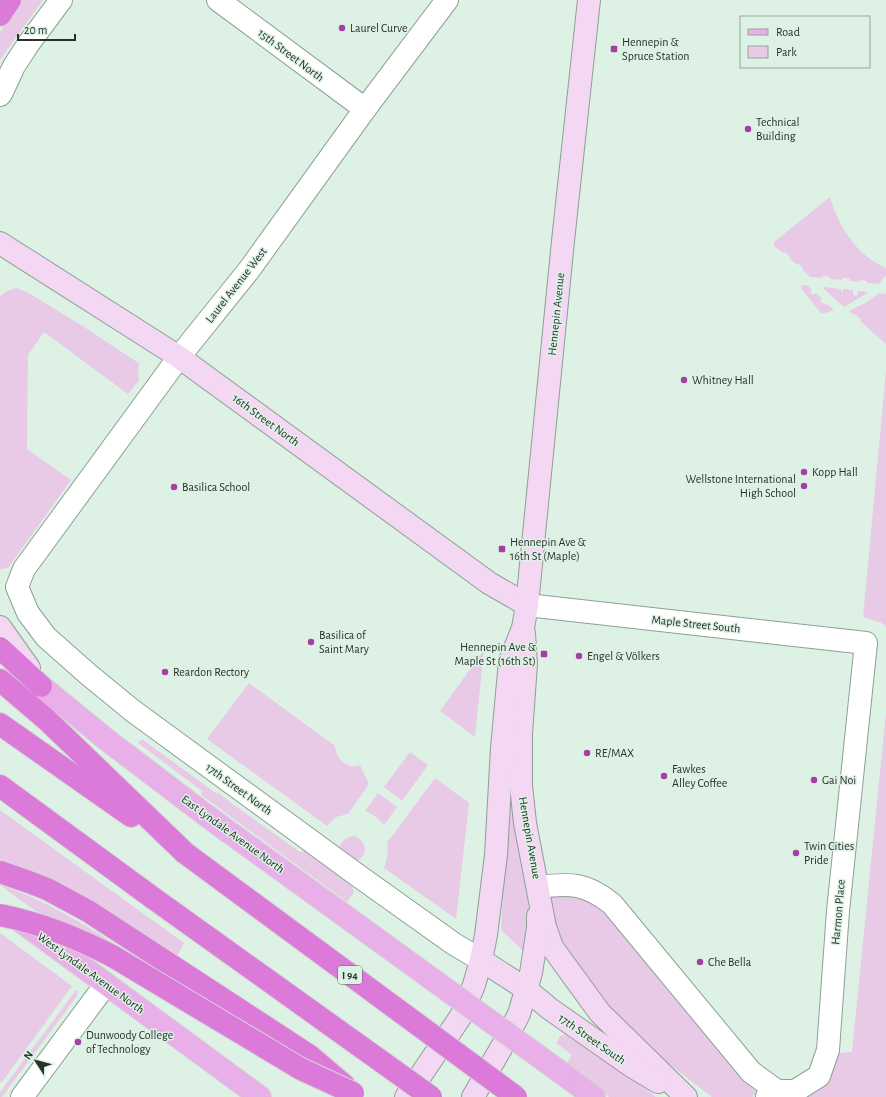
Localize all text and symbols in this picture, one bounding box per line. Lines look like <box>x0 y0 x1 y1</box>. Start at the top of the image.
scale bar <box>18 16 75 42</box>
legend <box>740 16 870 68</box>
place label: Laurel Curve <box>350 22 407 34</box>
marker: Laurel Curve <box>337 23 347 33</box>
text: 20 m <box>24 24 47 36</box>
street label: 15th Street North <box>256 26 326 84</box>
text: Road <box>776 26 800 38</box>
place label: Hennepin & Spruce Station <box>622 36 690 62</box>
marker: Hennepin & Spruce Station <box>609 44 619 54</box>
text: Park <box>776 46 797 58</box>
place label: Technical Building <box>756 116 799 142</box>
marker: Technical Building <box>743 124 753 134</box>
street label: Laurel Avenue West <box>203 245 269 325</box>
street label: Hennepin Avenue <box>546 272 566 356</box>
place label: Whitney Hall <box>692 374 754 387</box>
marker: Whitney Hall <box>679 375 689 385</box>
street label: 16th Street North <box>230 392 302 448</box>
place label: Kopp Hall <box>812 466 858 478</box>
marker: Kopp Hall <box>799 467 809 477</box>
place label: Wellstone International High School <box>685 473 796 499</box>
place label: Basilica School <box>182 481 250 493</box>
marker: Wellstone International High School <box>799 481 809 491</box>
marker: Basilica School <box>169 482 179 492</box>
place label: Hennepin Ave & 16th St (Maple) <box>510 536 587 562</box>
marker: Hennepin Ave & 16th St (Maple) <box>497 544 507 554</box>
street label: Maple Street South <box>651 613 741 635</box>
place label: Basilica of Saint Mary <box>319 629 369 656</box>
marker: Basilica of Saint Mary <box>306 637 316 647</box>
place label: Hennepin Ave & Maple St (16th St) <box>455 641 537 667</box>
marker: Hennepin Ave & Maple St (16th St) <box>539 649 549 659</box>
place label: Engel & Völkers <box>587 650 660 662</box>
marker: Engel & Völkers <box>574 651 584 661</box>
place label: Reardon Rectory <box>173 666 249 679</box>
marker: Reardon Rectory <box>160 667 170 677</box>
place label: RE/MAX <box>595 747 634 759</box>
marker: RE/MAX <box>582 748 592 758</box>
street label: 17th Street North <box>203 761 275 817</box>
place label: Fawkes Alley Coffee <box>672 763 727 790</box>
marker: Fawkes Alley Coffee <box>659 771 669 781</box>
place label: Gai Noi <box>822 774 856 786</box>
marker: Gai Noi <box>809 775 819 785</box>
street label: East Lyndale Avenue North <box>179 793 287 876</box>
street label: Hennepin Avenue <box>517 796 543 880</box>
place label: Twin Cities Pride <box>804 840 854 866</box>
marker: Twin Cities Pride <box>791 848 801 858</box>
street label: Harmon Place <box>829 879 847 945</box>
street label: West Lyndale Avenue North <box>35 930 147 1017</box>
place label: Che Bella <box>708 956 752 968</box>
marker: Che Bella <box>695 957 705 967</box>
road number: I 94 <box>338 966 362 984</box>
street label: 17th Street South <box>556 1011 628 1067</box>
place label: Dunwoody College of Technology <box>86 1029 173 1056</box>
marker: Dunwoody College of Technology <box>73 1037 83 1047</box>
north arrow <box>16 1041 56 1081</box>
text: N <box>22 1049 35 1062</box>

